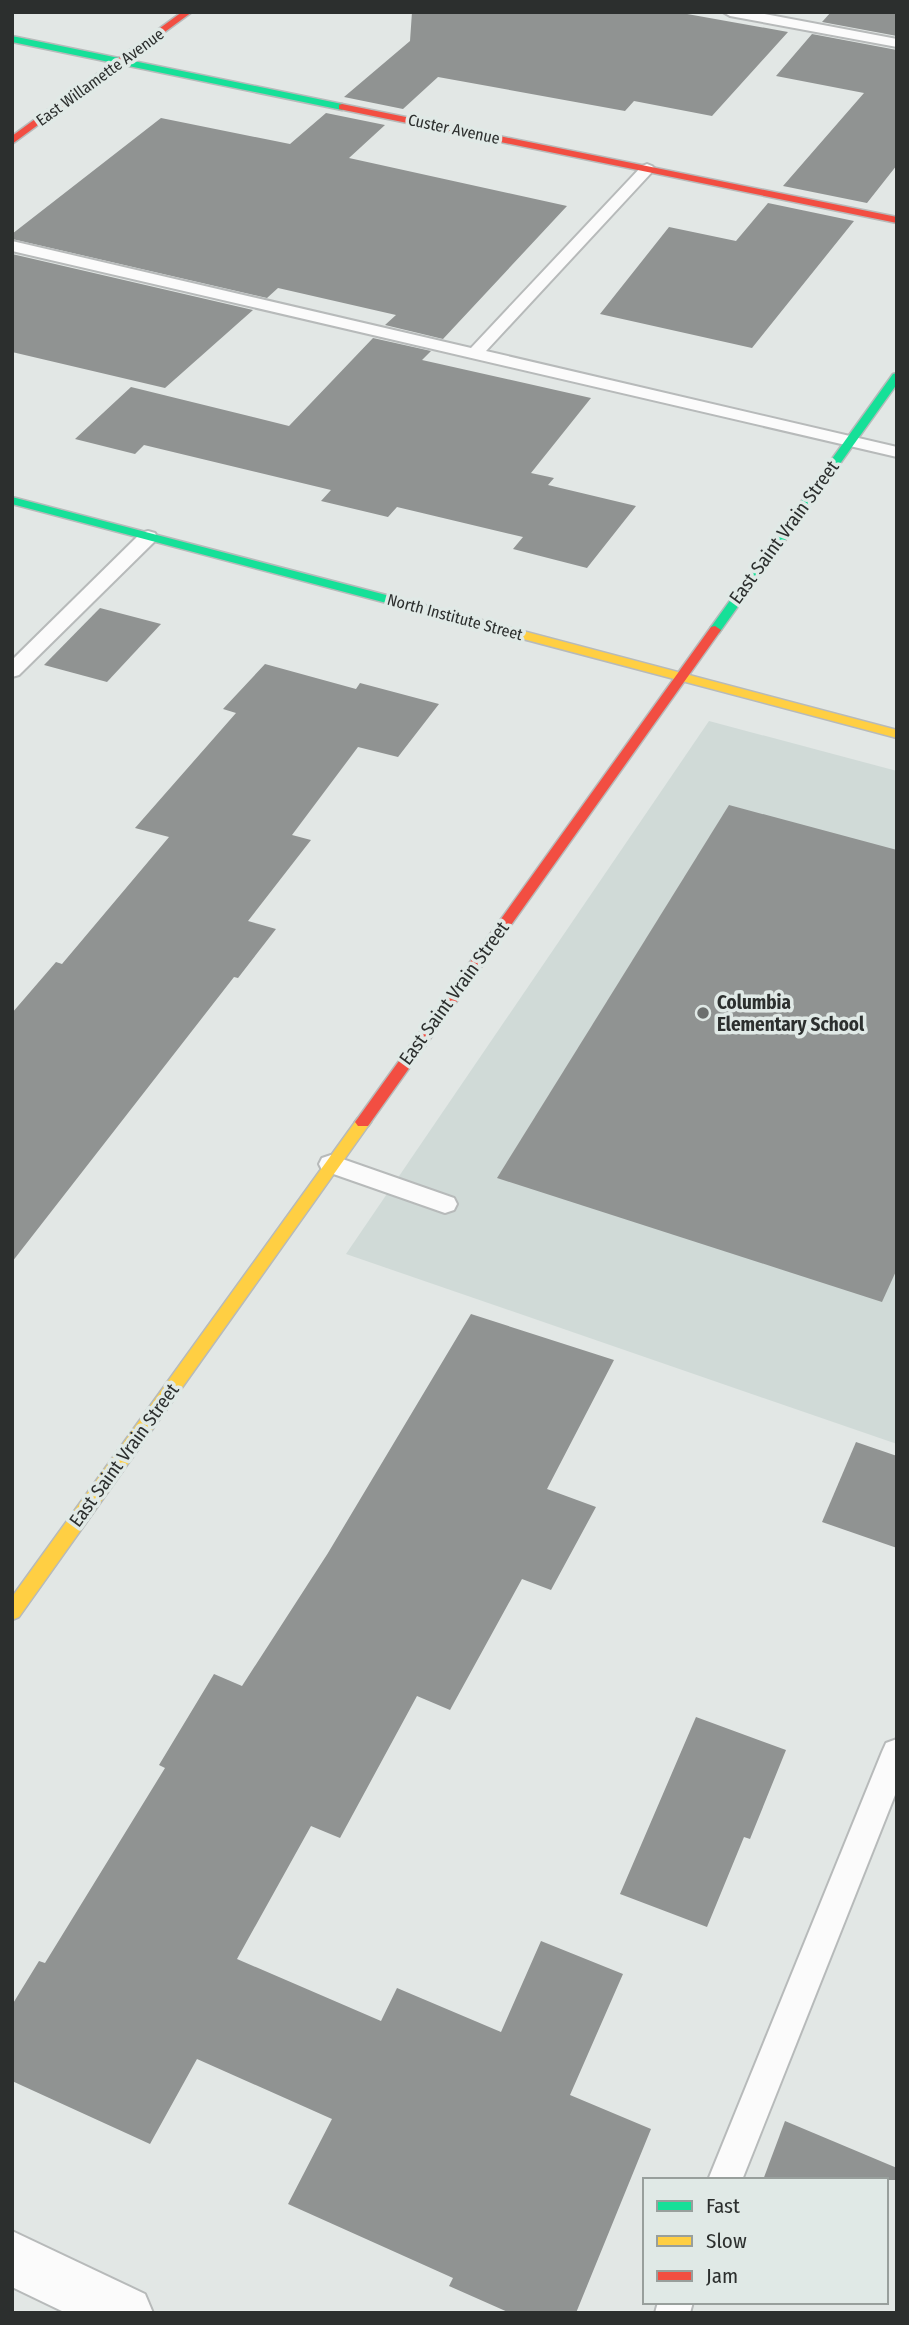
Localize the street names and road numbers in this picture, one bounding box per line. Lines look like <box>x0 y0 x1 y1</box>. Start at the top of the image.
street label: East Willamette Avenue <box>32 24 168 130</box>
street label: Custer Avenue <box>406 110 502 148</box>
street label: East Saint Vrain Street <box>724 455 844 608</box>
street label: North Institute Street <box>385 590 526 644</box>
street label: East Saint Vrain Street <box>394 916 514 1069</box>
street label: East Saint Vrain Street <box>64 1378 184 1531</box>

